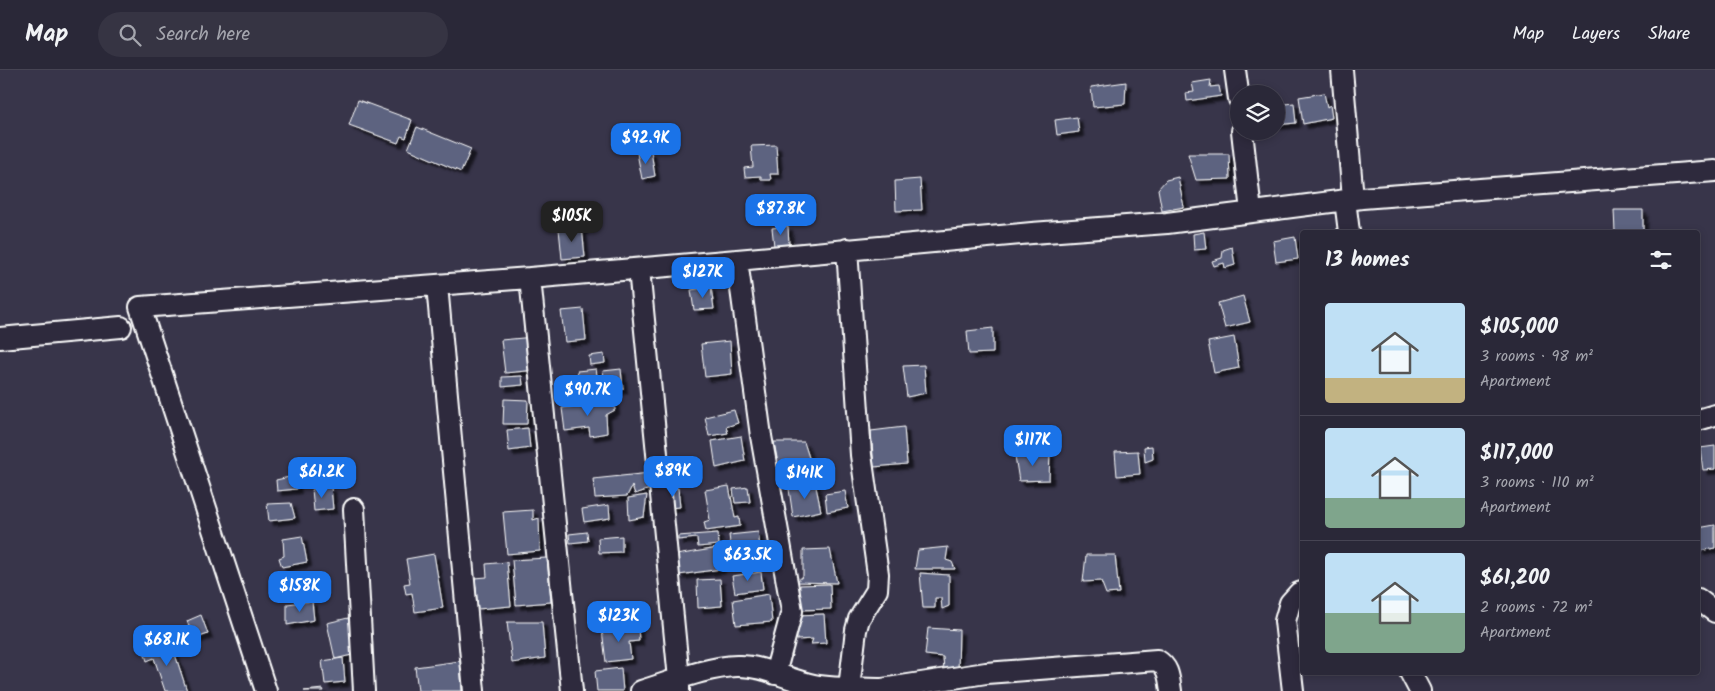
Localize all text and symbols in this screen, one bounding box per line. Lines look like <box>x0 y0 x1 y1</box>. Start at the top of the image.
search box <box>98 12 448 57</box>
text: Map <box>25 15 68 54</box>
text: Search here <box>156 20 250 50</box>
text: Map <box>1513 20 1544 49</box>
text: Layers <box>1572 20 1620 49</box>
text: Share <box>1648 20 1690 49</box>
icon: search <box>116 21 144 49</box>
map controls <box>1230 85 1285 140</box>
button: layers <box>1230 85 1285 140</box>
pin: $92.9K <box>605 122 687 165</box>
text: $92.9K <box>622 126 670 151</box>
pin: $87.8K <box>740 194 822 236</box>
text: $87.8K <box>756 197 806 222</box>
pin: $105K <box>537 200 607 243</box>
text: $105K <box>552 204 592 229</box>
text: 13 homes <box>1325 244 1410 277</box>
icon: filters <box>1647 246 1675 274</box>
pin: $127K <box>668 256 738 299</box>
text: $127K <box>683 260 723 285</box>
text: $105,000 <box>1480 311 1558 344</box>
icon: home <box>1365 323 1425 383</box>
text: 3 rooms · 98 m² <box>1480 344 1593 369</box>
text: Apartment <box>1480 369 1551 394</box>
pin: $90.7K <box>547 374 629 417</box>
text: $90.7K <box>565 378 611 403</box>
pin: $117K <box>998 424 1068 467</box>
text: $117K <box>1015 428 1051 453</box>
text: $117,000 <box>1480 437 1553 470</box>
icon: home <box>1365 448 1425 508</box>
pin: $61.2K <box>281 456 363 499</box>
pin: $89K <box>643 456 703 498</box>
pin: $141K <box>770 458 840 500</box>
text: $89K <box>655 459 691 484</box>
text: $61.2K <box>299 460 345 485</box>
text: $141K <box>786 461 824 486</box>
text: 3 rooms · 110 m² <box>1480 470 1594 495</box>
text: Apartment <box>1480 495 1551 520</box>
pin: $63.5K <box>707 540 789 582</box>
text: $63.5K <box>724 543 772 568</box>
text: $61,200 <box>1480 562 1549 595</box>
pin: $158K <box>265 570 335 613</box>
icon: home <box>1365 573 1425 633</box>
text: $158K <box>279 574 321 599</box>
text: 2 rooms · 72 m² <box>1480 595 1592 620</box>
pin: $123K <box>584 600 654 643</box>
text: $123K <box>598 604 640 629</box>
text: Apartment <box>1480 620 1551 645</box>
pin: $68.1K <box>126 624 208 667</box>
text: $68.1K <box>144 628 190 653</box>

